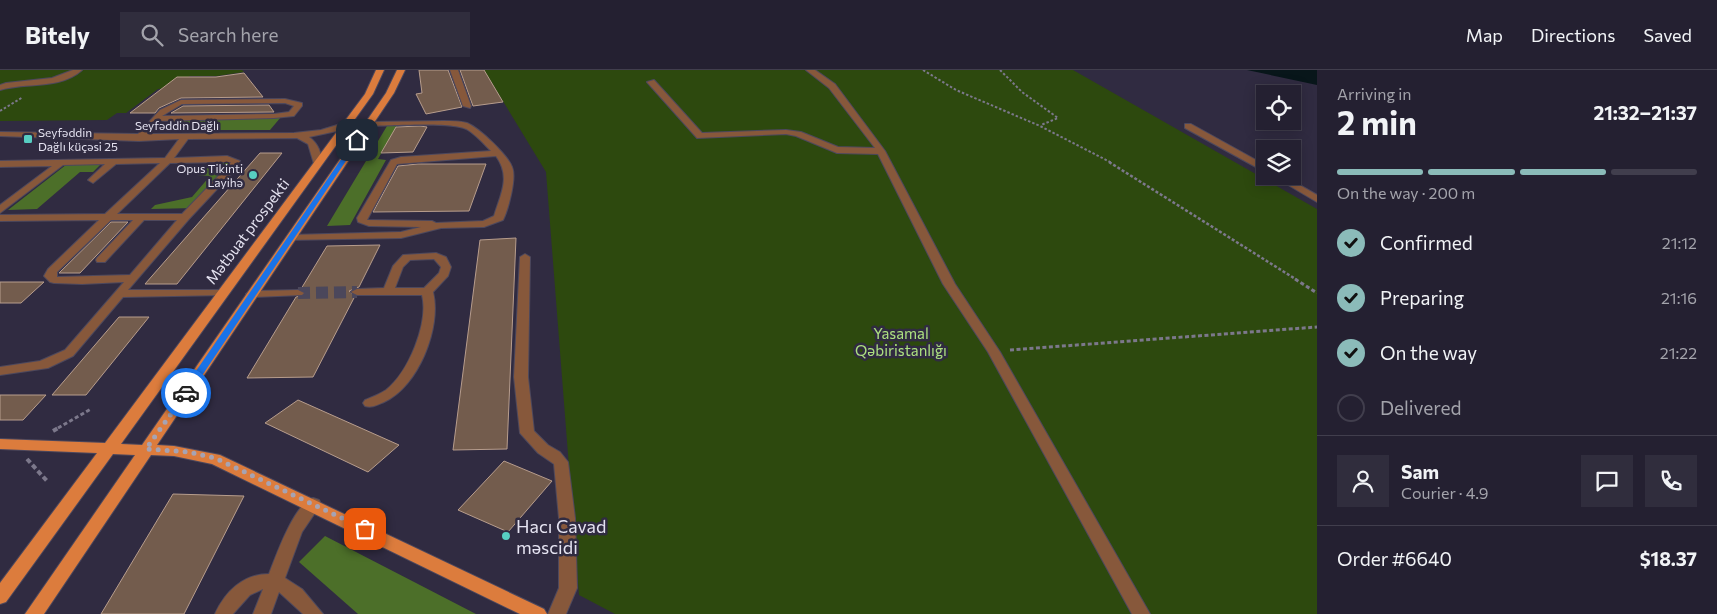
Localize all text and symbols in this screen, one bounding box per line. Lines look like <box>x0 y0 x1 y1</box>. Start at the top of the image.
search box <box>120 12 470 57</box>
text: Bitely <box>25 20 90 49</box>
icon: search <box>138 21 166 49</box>
text: Search here <box>178 23 278 46</box>
text: Map <box>1466 24 1503 46</box>
text: Directions <box>1531 24 1615 46</box>
text: Saved <box>1643 24 1692 46</box>
text: Arriving in <box>1337 84 1411 103</box>
map controls <box>1256 85 1301 185</box>
button: locate <box>1256 85 1301 130</box>
text: 21:32–21:37 <box>1593 101 1697 124</box>
text: 2 min <box>1337 102 1417 142</box>
street label: Seyfəddin Dağlı <box>135 118 219 132</box>
pin <box>336 119 378 161</box>
place label: Seyfəddin Dağlı küçəsi 25 <box>38 125 118 153</box>
icon: home <box>343 126 371 154</box>
marker: Seyfəddin Dağlı küçəsi 25 <box>22 133 34 145</box>
button: layers <box>1256 140 1301 185</box>
place label: Opus Tikinti Layihə <box>176 161 243 189</box>
marker: Opus Tikinti Layihə <box>247 169 259 181</box>
street label: Mətbuat prospekti <box>201 175 293 287</box>
text: On the way · 200 m <box>1337 183 1475 202</box>
icon: check <box>1337 229 1365 257</box>
text: Confirmed <box>1380 231 1473 254</box>
text: 21:12 <box>1662 233 1697 252</box>
icon: check <box>1337 284 1365 312</box>
text: Preparing <box>1380 286 1464 309</box>
text: 21:16 <box>1661 288 1697 307</box>
park label: Yasamal Qəbiristanlığı <box>855 324 947 359</box>
icon: check <box>1337 339 1365 367</box>
text: On the way <box>1380 341 1477 364</box>
text: 21:22 <box>1660 343 1697 362</box>
courier <box>161 368 211 418</box>
icon: car <box>172 379 200 407</box>
text: Delivered <box>1380 396 1461 419</box>
button: person <box>1337 455 1389 507</box>
button: chat <box>1581 455 1633 507</box>
button: phone <box>1645 455 1697 507</box>
text: Sam <box>1401 460 1439 483</box>
text: Courier · 4.9 <box>1401 483 1488 502</box>
pin <box>344 508 386 550</box>
icon: bag <box>351 515 379 543</box>
place label: Hacı Cavad məscidi <box>516 515 606 558</box>
marker: Hacı Cavad məscidi <box>500 530 512 542</box>
text: Order #6640 <box>1337 547 1452 570</box>
text: $18.37 <box>1640 547 1697 570</box>

